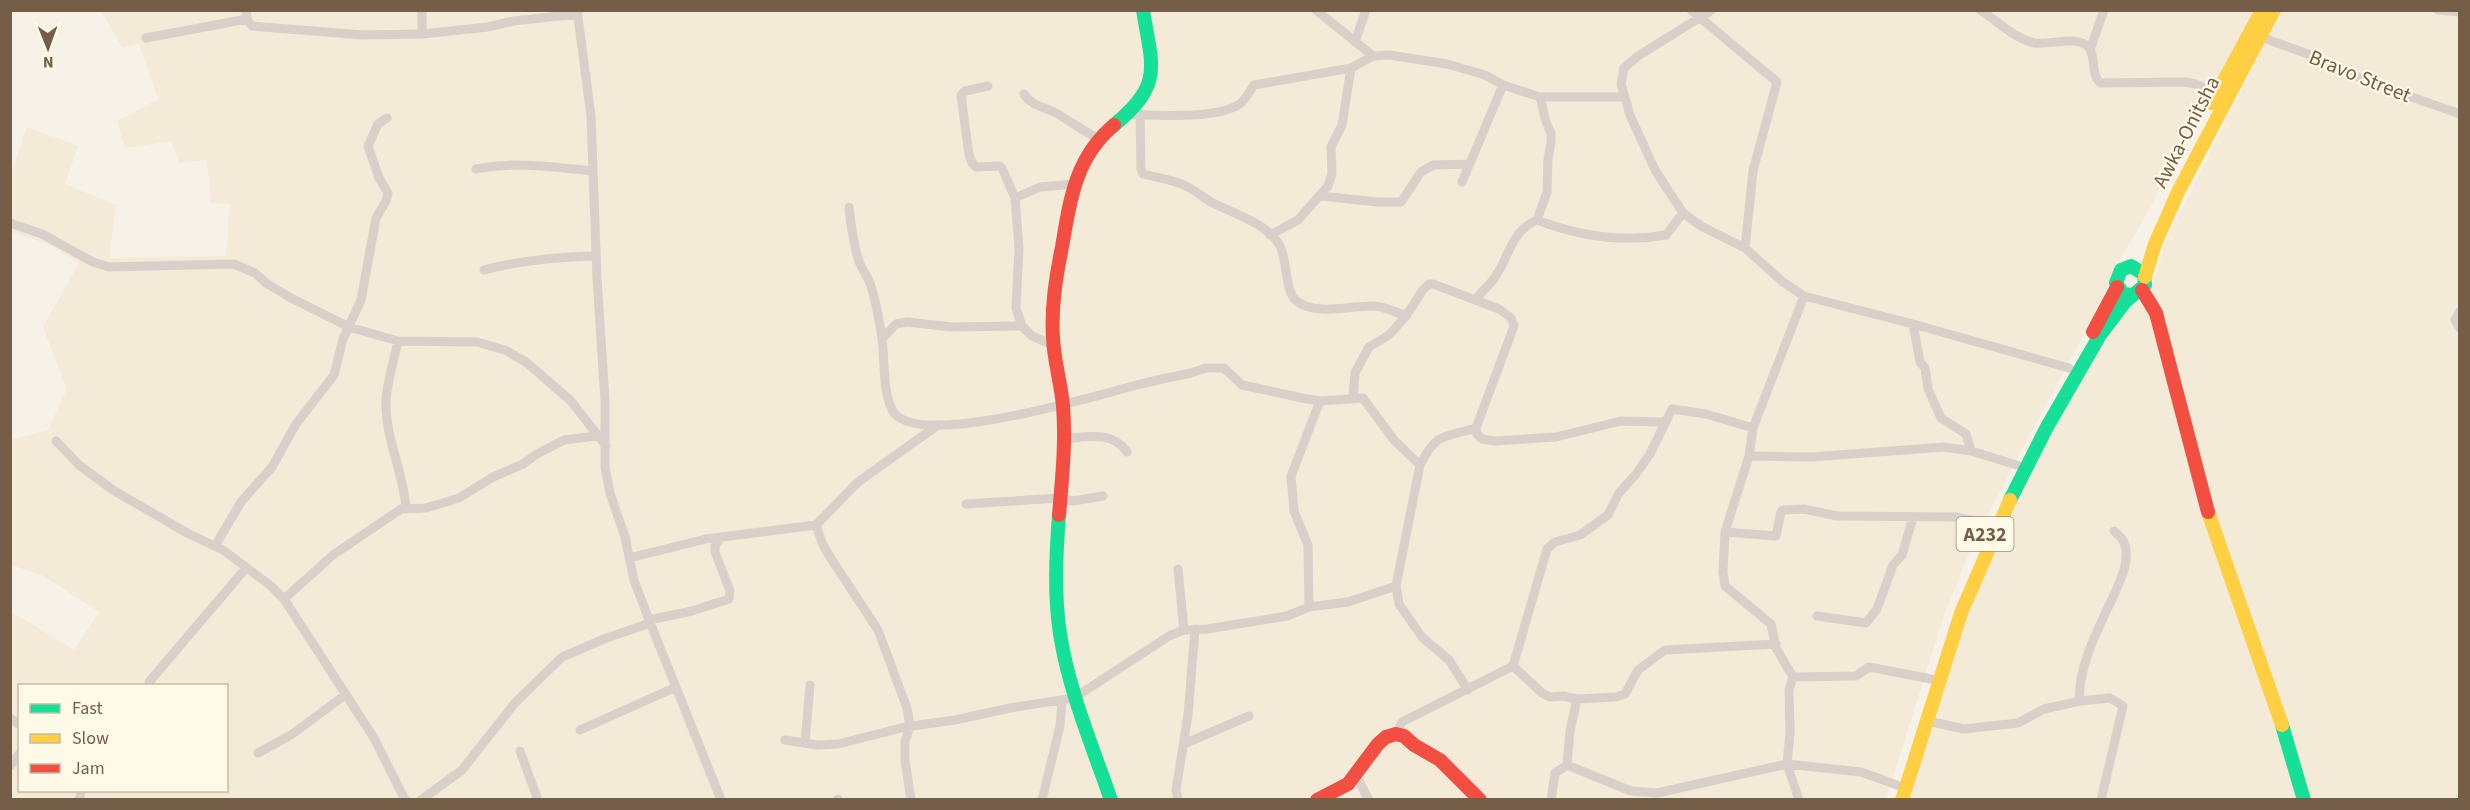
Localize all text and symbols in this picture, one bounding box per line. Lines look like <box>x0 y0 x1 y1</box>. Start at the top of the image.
north arrow <box>18 18 78 78</box>
street label: Bravo Street <box>2304 42 2416 110</box>
text: N <box>43 51 54 73</box>
street label: Awka-Onitsha <box>2145 71 2227 193</box>
road number: A232 <box>1956 517 2014 551</box>
legend <box>18 684 228 792</box>
text: Fast <box>72 696 103 721</box>
text: Slow <box>72 726 109 751</box>
text: Jam <box>72 756 105 781</box>

